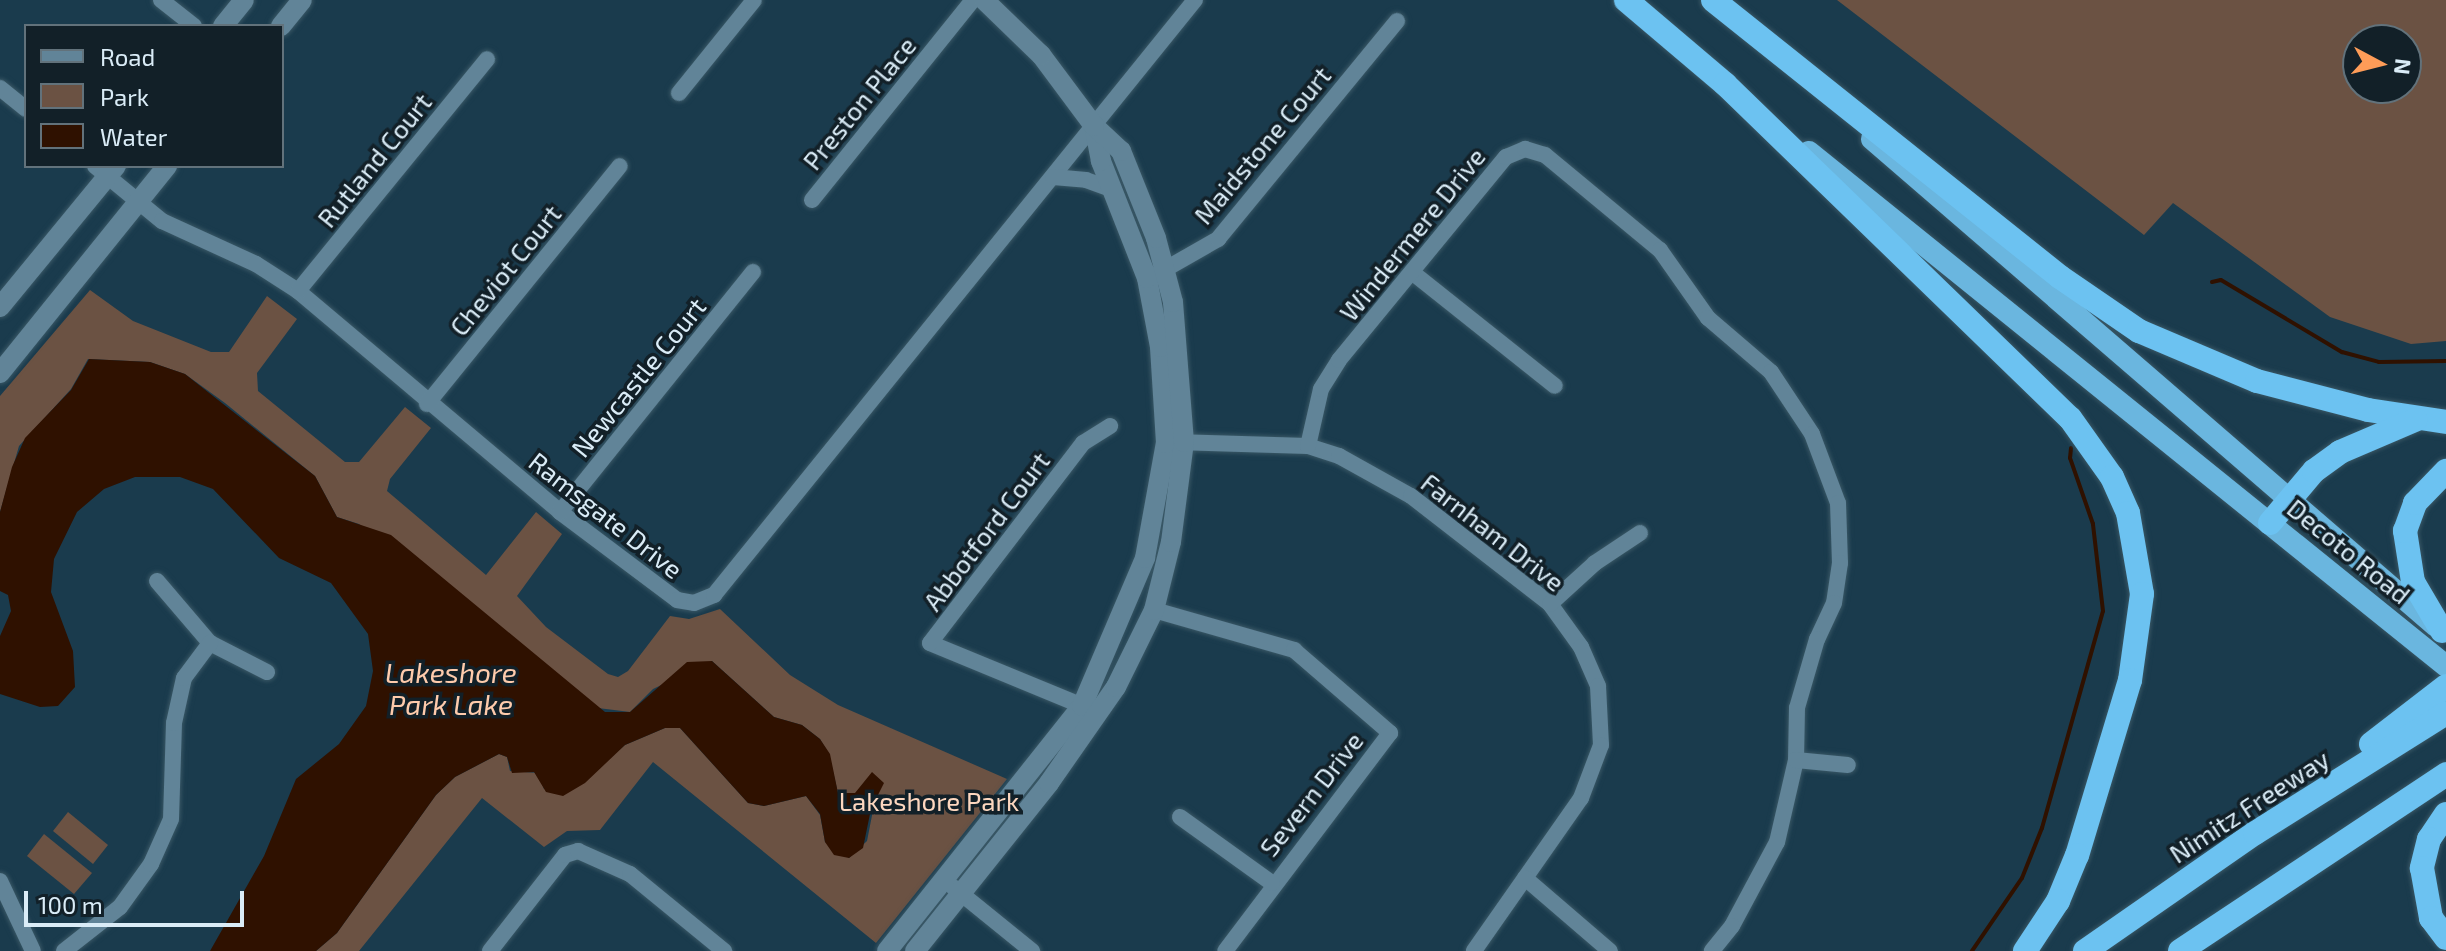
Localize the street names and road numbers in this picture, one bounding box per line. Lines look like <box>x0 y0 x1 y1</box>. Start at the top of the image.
street label: Preston Place <box>796 30 922 176</box>
street label: Maidstone Court <box>1187 60 1337 230</box>
street label: Rutland Court <box>310 87 438 233</box>
street label: Windermere Drive <box>1333 141 1491 327</box>
street label: Cheviot Court <box>443 198 567 342</box>
street label: Newcastle Court <box>564 291 712 463</box>
street label: Ramsgate Drive <box>523 445 689 585</box>
street label: Abbotford Court <box>916 446 1056 616</box>
street label: Farnham Drive <box>1415 466 1571 598</box>
street label: Decoto Road <box>2281 492 2417 610</box>
street label: Severn Drive <box>1253 726 1369 862</box>
street label: Nimitz Freeway <box>2163 743 2335 869</box>

